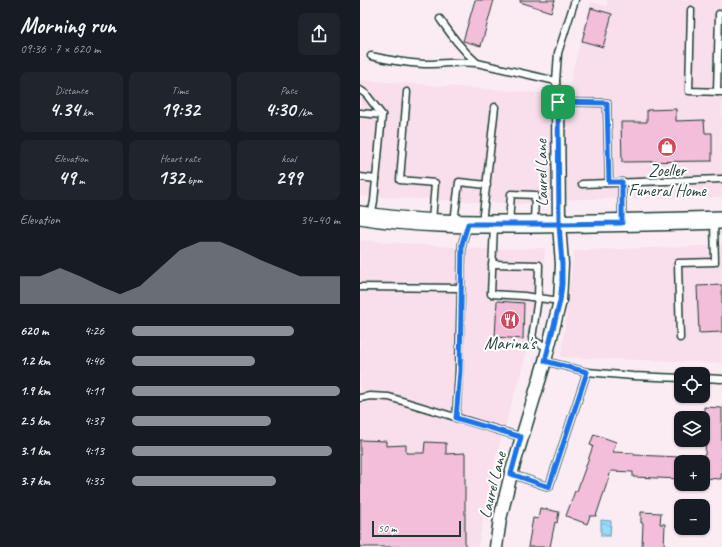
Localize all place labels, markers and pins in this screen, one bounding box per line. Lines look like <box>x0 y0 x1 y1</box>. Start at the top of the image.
pin <box>541 85 575 119</box>
shop icon: Zoeller Funeral Home <box>656 136 678 158</box>
place label: Zoeller Funeral Home <box>628 160 707 201</box>
restaurant icon: Marina's <box>499 309 521 331</box>
place label: Marina's <box>484 333 538 354</box>

